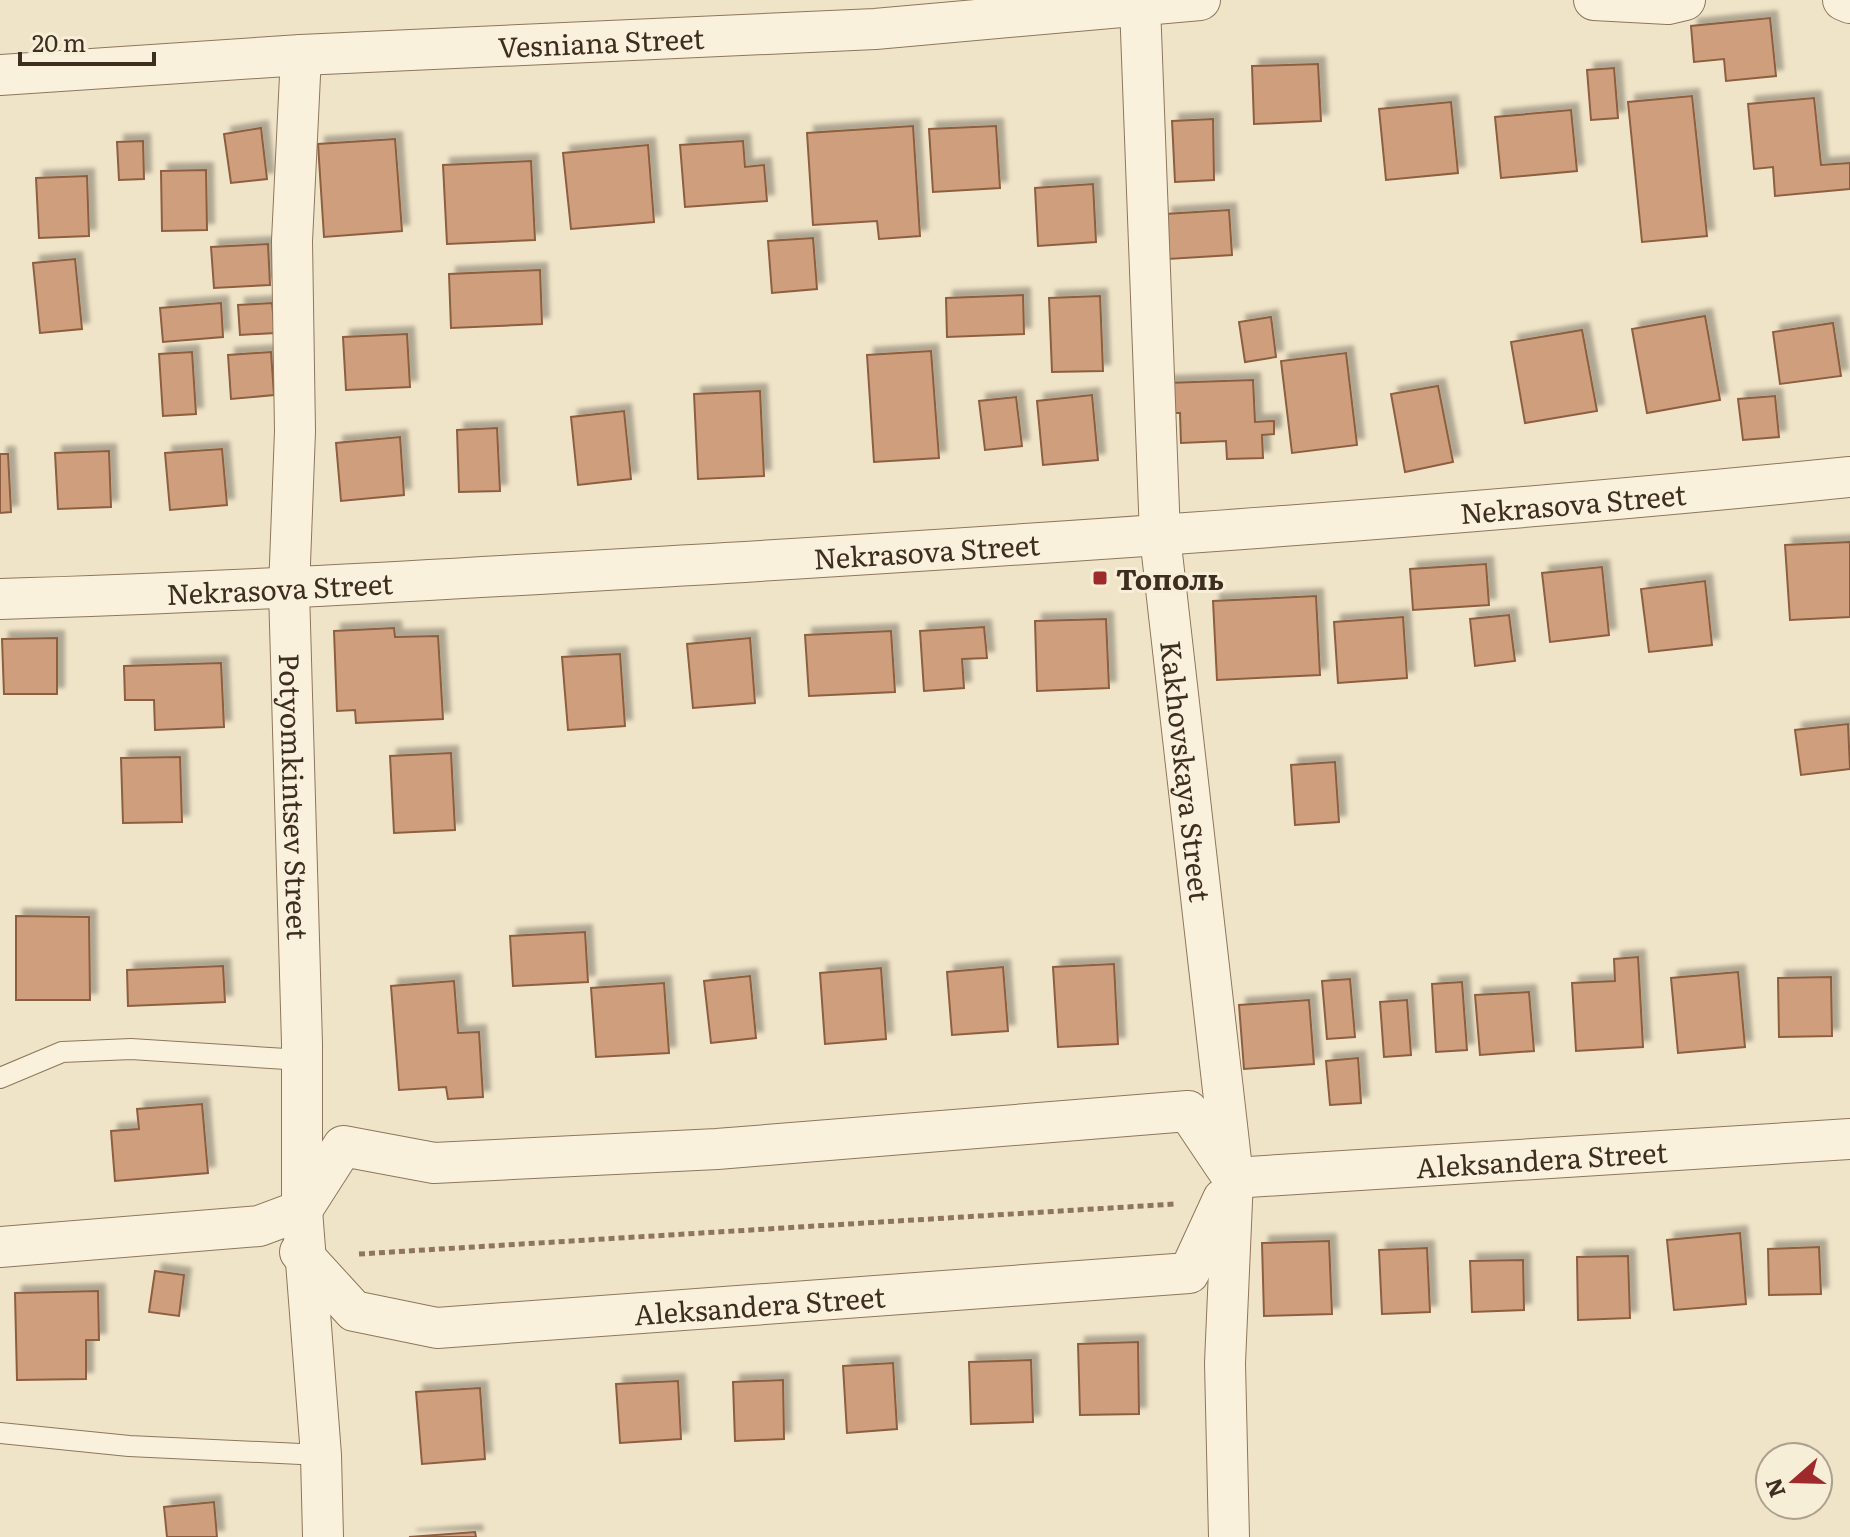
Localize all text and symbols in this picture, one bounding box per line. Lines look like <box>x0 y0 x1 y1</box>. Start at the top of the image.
scale bar <box>20 16 154 66</box>
street label: Vesniana Street <box>497 16 706 67</box>
text: 20 m <box>32 24 86 59</box>
street label: Nekrasova Street <box>1458 472 1688 533</box>
street label: Nekrasova Street <box>812 522 1042 579</box>
place label: Тополь <box>1116 557 1224 599</box>
street label: Nekrasova Street <box>166 561 395 614</box>
marker: Тополь <box>1091 569 1109 587</box>
street label: Kakhovskaya Street <box>1151 638 1223 905</box>
street label: Potyomkintsev Street <box>270 653 320 941</box>
street label: Aleksandera Street <box>1414 1130 1669 1187</box>
street label: Aleksandera Street <box>632 1274 887 1335</box>
north arrow <box>1754 1441 1834 1521</box>
text: N <box>1755 1474 1792 1503</box>

